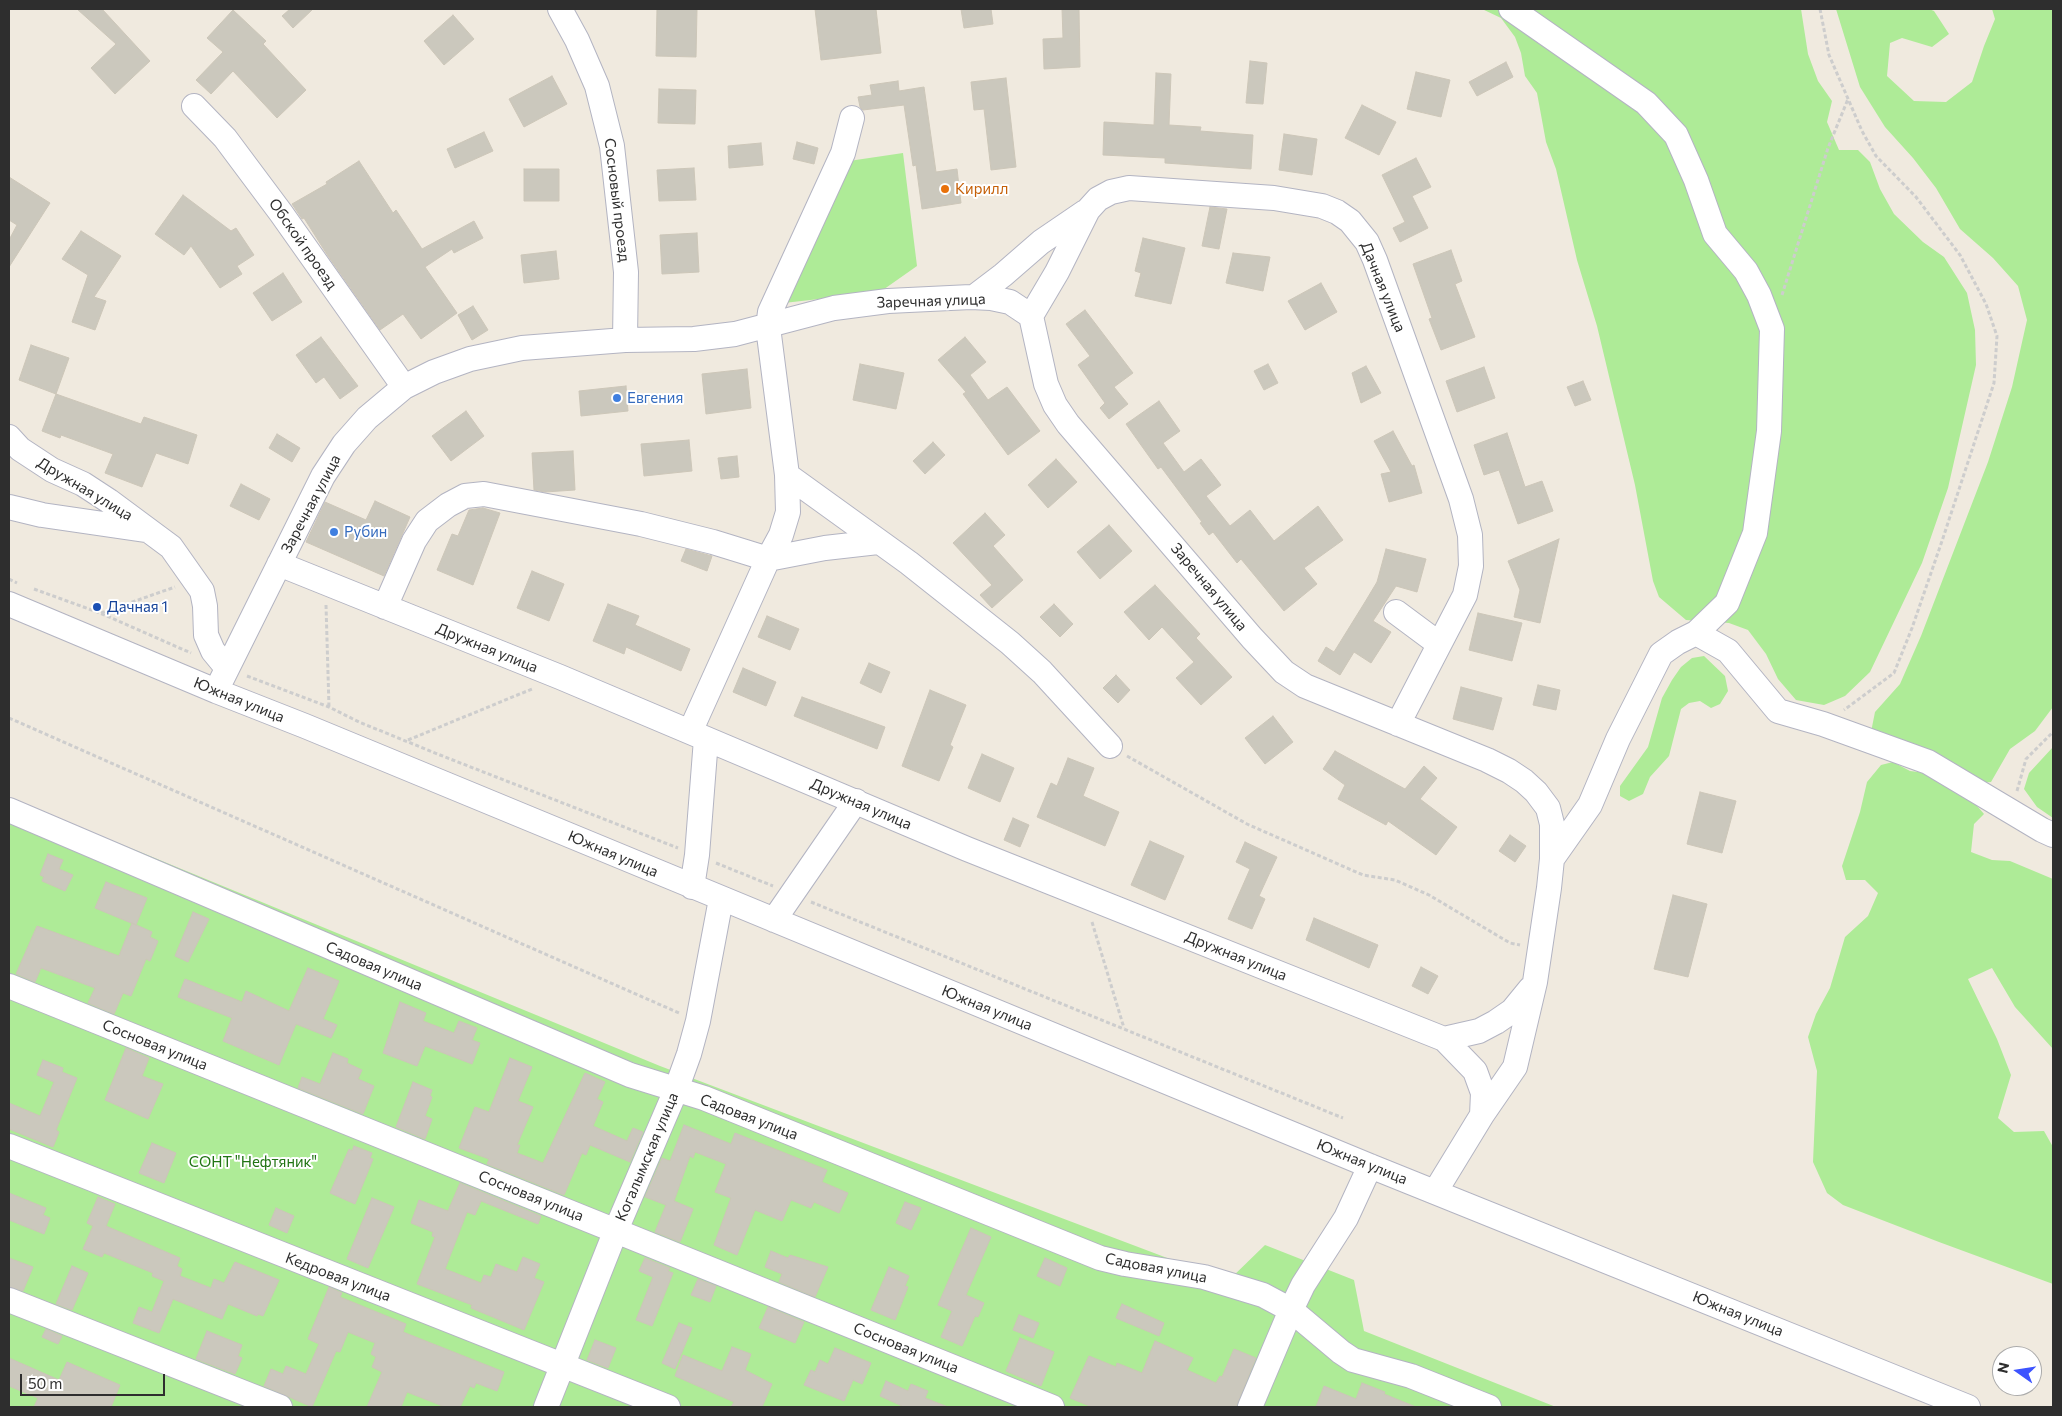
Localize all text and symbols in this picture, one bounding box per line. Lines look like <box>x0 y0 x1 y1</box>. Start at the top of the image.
street label: Сосновый проезд <box>600 137 634 263</box>
place label: Кирилл <box>955 180 1008 198</box>
marker: Кирилл <box>939 183 951 195</box>
street label: Обской проезд <box>265 195 341 293</box>
street label: Дачная улица <box>1357 239 1409 335</box>
street label: Заречная улица <box>876 290 986 312</box>
place label: Евгения <box>627 389 683 407</box>
marker: Евгения <box>611 392 623 404</box>
street label: Заречная улица <box>277 452 345 556</box>
street label: Дружная улица <box>34 453 136 525</box>
place label: Рубин <box>344 523 387 541</box>
marker: Рубин <box>328 526 340 538</box>
street label: Заречная улица <box>1167 539 1251 635</box>
place label: Дачная 1 <box>107 598 168 616</box>
marker: Дачная 1 <box>91 601 103 613</box>
street label: Дружная улица <box>434 619 540 677</box>
street label: Южная улица <box>191 674 287 726</box>
street label: Дружная улица <box>808 775 914 833</box>
street label: Южная улица <box>565 827 661 881</box>
street label: Дружная улица <box>1183 927 1289 985</box>
street label: Садовая улица <box>323 938 425 994</box>
street label: Южная улица <box>939 982 1035 1034</box>
street label: Сосновая улица <box>100 1016 210 1074</box>
street label: Когалымская улица <box>612 1090 682 1224</box>
street label: Садовая улица <box>698 1090 800 1144</box>
street label: Южная улица <box>1314 1136 1410 1188</box>
park label: СОНТ "Нефтяник" <box>189 1153 317 1171</box>
street label: Сосновая улица <box>476 1167 586 1225</box>
street label: Кедровая улица <box>283 1249 393 1305</box>
street label: Садовая улица <box>1104 1249 1208 1287</box>
street label: Южная улица <box>1690 1288 1786 1340</box>
street label: Сосновая улица <box>851 1319 961 1377</box>
north arrow <box>1992 1346 2042 1396</box>
text: N <box>1993 1361 2012 1375</box>
scale bar <box>22 1364 168 1396</box>
text: 50 m <box>28 1374 62 1392</box>

